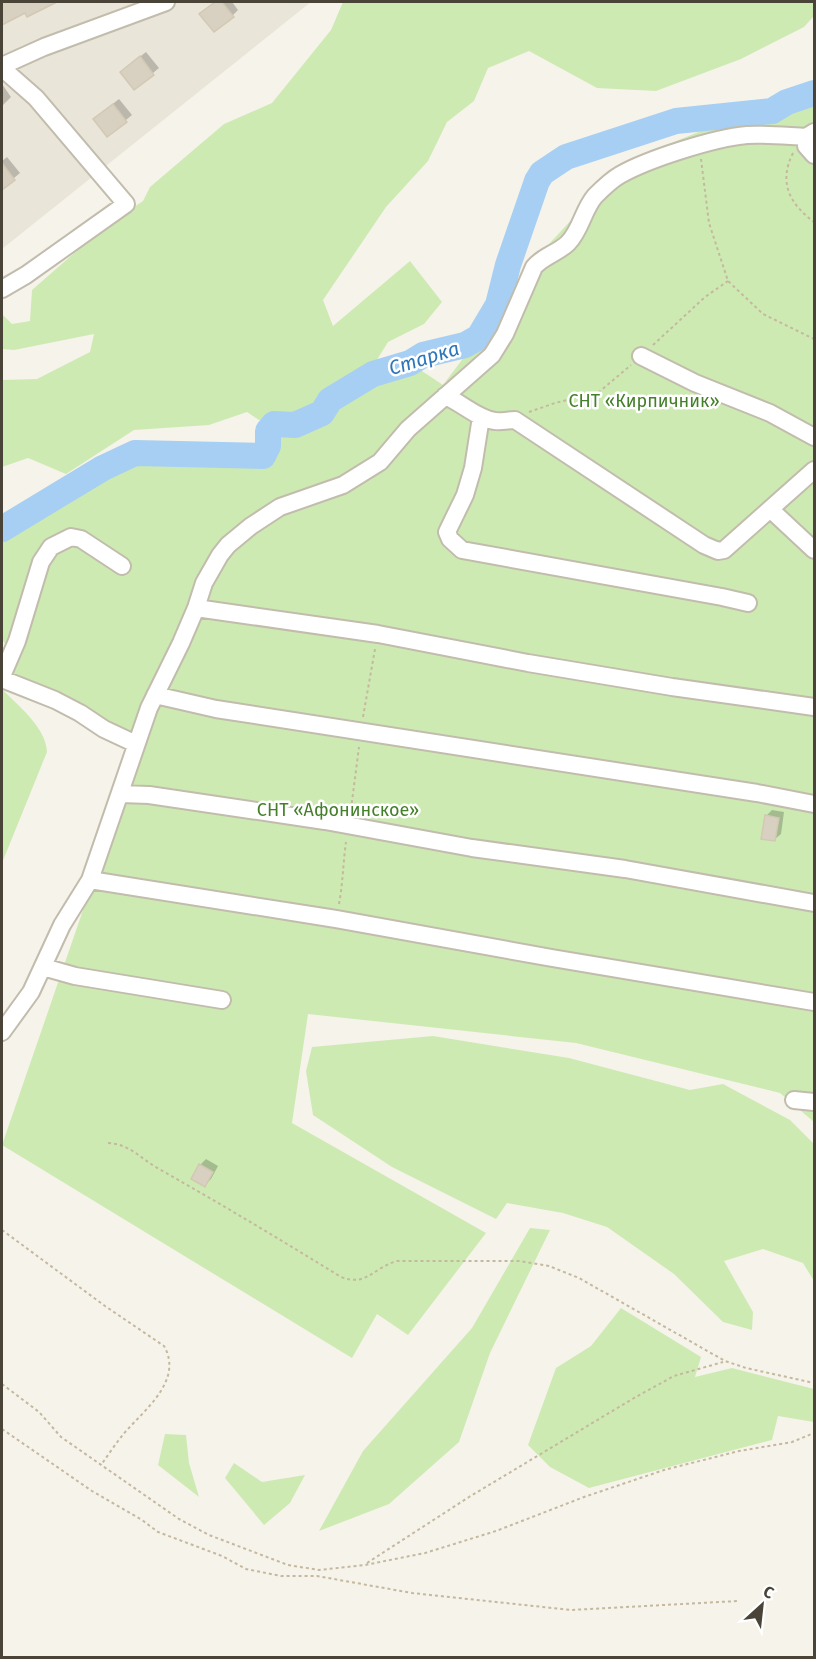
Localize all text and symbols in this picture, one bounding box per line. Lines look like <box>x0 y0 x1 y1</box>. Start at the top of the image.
water label: Старка <box>386 336 462 380</box>
park label: СНТ «Кирпичник» <box>568 390 720 412</box>
park label: СНТ «Афонинское» <box>257 799 419 821</box>
north arrow <box>732 1575 792 1635</box>
text: С <box>760 1582 778 1603</box>

